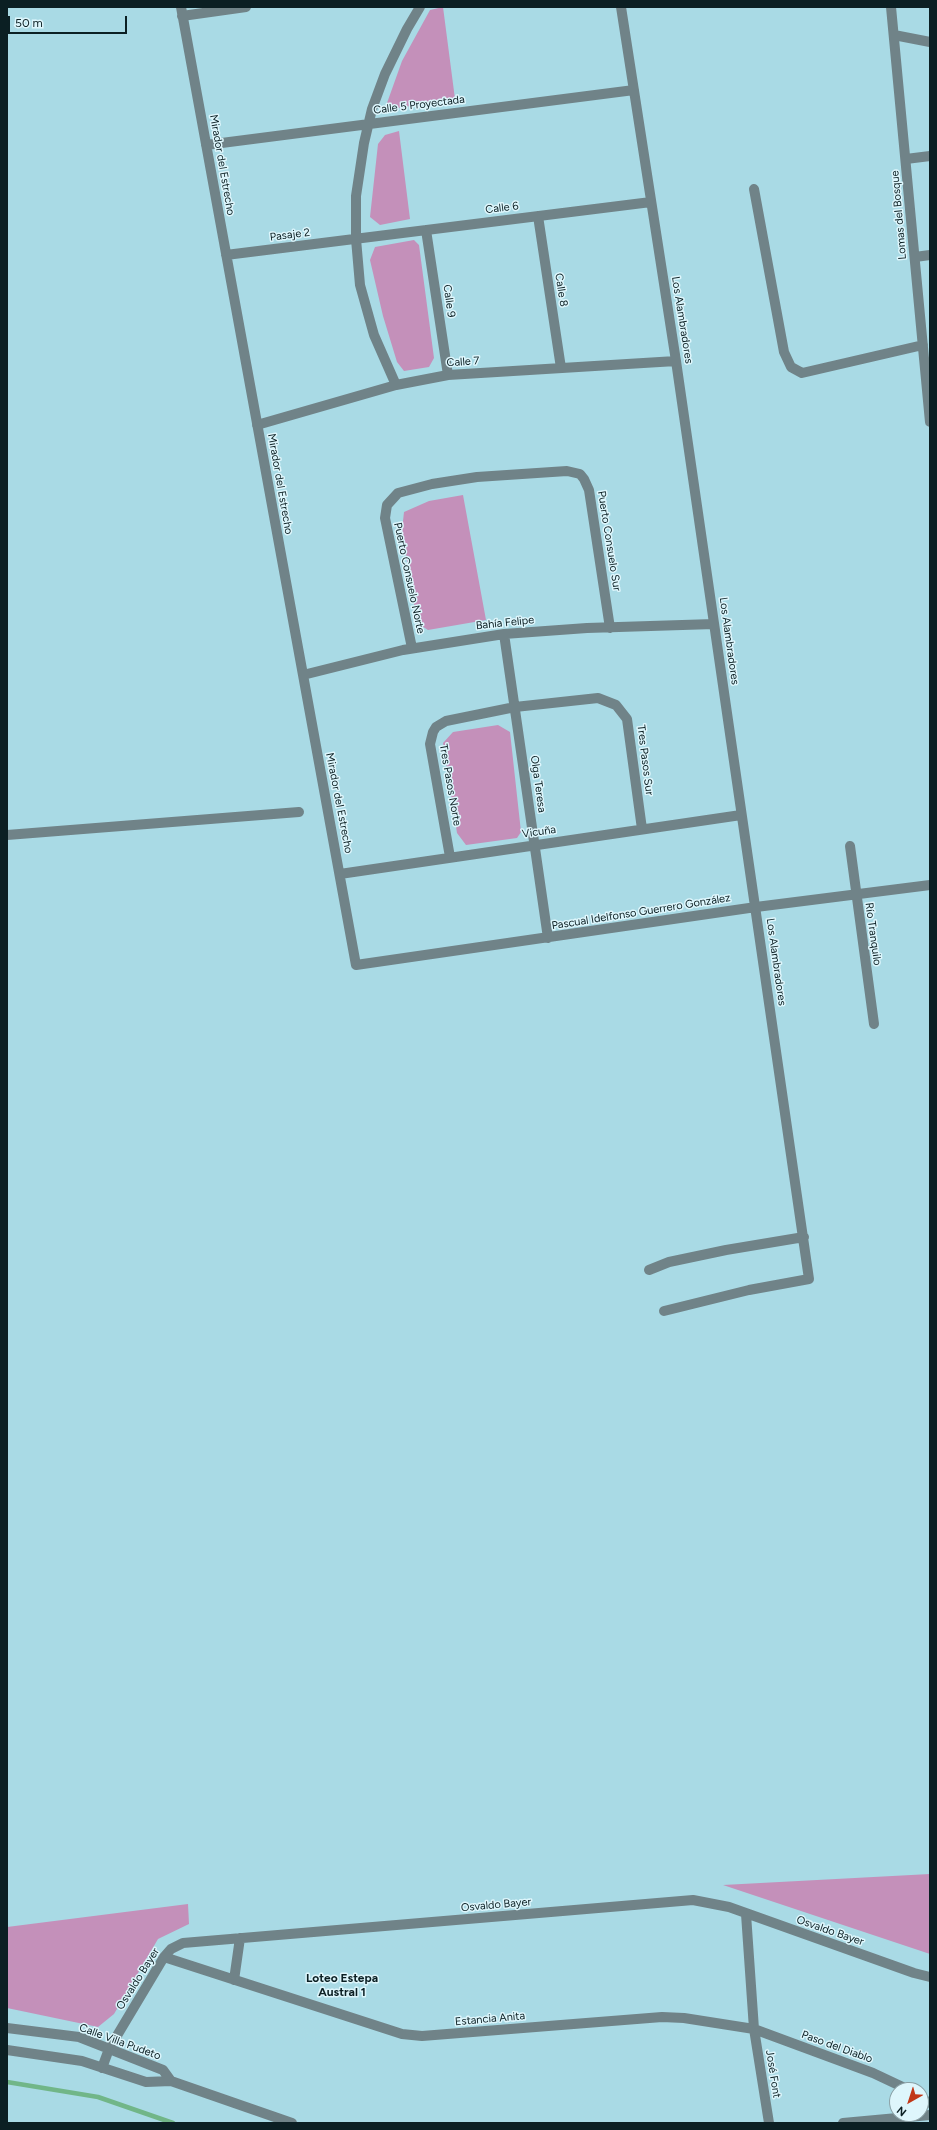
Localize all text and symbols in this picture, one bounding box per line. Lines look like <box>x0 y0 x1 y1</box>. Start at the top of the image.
scale bar <box>10 8 129 34</box>
text: 50 m <box>15 16 43 30</box>
street label: Calle 5 Proyectada <box>373 93 465 117</box>
street label: Mirador del Estrecho <box>207 114 237 216</box>
street label: Lomas del Bosque <box>889 170 909 260</box>
street label: Calle 6 <box>485 199 519 217</box>
street label: Pasaje 2 <box>269 226 311 244</box>
street label: Calle 8 <box>552 272 570 308</box>
street label: Los Alambradores <box>669 275 695 365</box>
street label: Calle 9 <box>440 284 458 318</box>
street label: Calle 7 <box>446 354 480 370</box>
street label: Mirador del Estrecho <box>265 433 295 535</box>
street label: Puerto Consuelo Sur <box>595 490 623 592</box>
street label: Puerto Consuelo Norte <box>391 521 427 635</box>
street label: Los Alambradores <box>716 596 742 686</box>
street label: Bahía Felipe <box>475 613 535 633</box>
street label: Tres Pasos Sur <box>634 724 656 796</box>
street label: Tres Pasos Norte <box>436 743 464 827</box>
street label: Mirador del Estrecho <box>323 752 355 854</box>
street label: Olga Teresa <box>527 755 549 813</box>
street label: Vicuña <box>521 823 557 841</box>
street label: Pascual Idelfonso Guerrero González <box>551 891 731 933</box>
street label: Río Tranquilo <box>862 902 884 966</box>
street label: Los Alambradores <box>763 917 789 1007</box>
street label: Osvaldo Bayer <box>460 1895 532 1915</box>
street label: Osvaldo Bayer <box>795 1913 865 1949</box>
street label: Osvaldo Bayer <box>114 1946 162 2012</box>
district label: Loteo Estepa Austral 1 <box>306 1971 378 1999</box>
street label: Estancia Anita <box>454 2009 526 2029</box>
street label: Calle Villa Pudeto <box>77 2021 163 2063</box>
street label: Paso del Diablo <box>800 2028 874 2066</box>
street label: José Font <box>763 2049 783 2099</box>
north arrow <box>889 2082 929 2122</box>
text: N <box>894 2103 909 2119</box>

